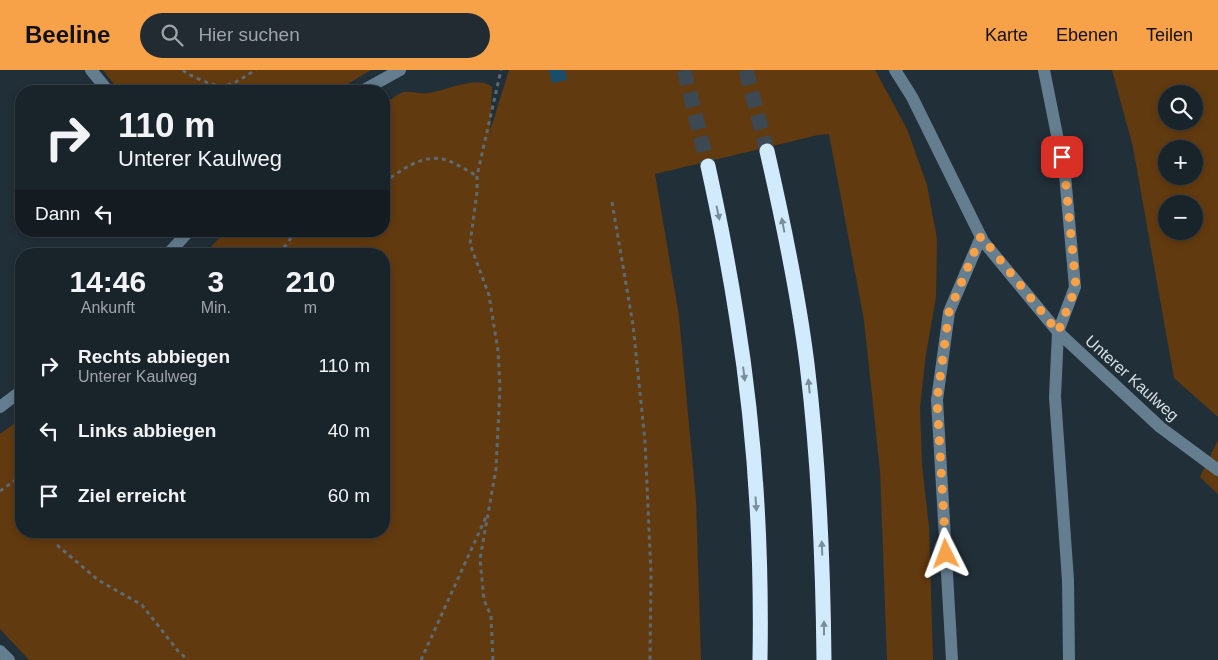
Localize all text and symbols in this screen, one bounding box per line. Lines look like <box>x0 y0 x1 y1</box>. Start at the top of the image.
search box <box>140 13 490 58</box>
text: Beeline <box>25 21 110 48</box>
icon: search <box>158 21 186 49</box>
text: Hier suchen <box>198 24 300 45</box>
text: Karte <box>985 25 1028 45</box>
text: Ebenen <box>1056 25 1118 45</box>
text: Teilen <box>1146 25 1193 45</box>
map controls <box>1158 85 1203 240</box>
button: search <box>1158 85 1203 130</box>
icon: right <box>35 105 100 170</box>
text: 110 m <box>118 105 215 144</box>
pin <box>1041 136 1083 178</box>
button: + <box>1158 140 1203 185</box>
icon: arrive <box>1048 143 1076 171</box>
text: Unterer Kaulweg <box>118 146 282 171</box>
button: − <box>1158 195 1203 240</box>
icon: left <box>90 200 118 228</box>
text: Dann <box>35 203 80 224</box>
one-way arrow <box>714 206 722 221</box>
one-way arrow <box>779 217 787 233</box>
text: 14:46 <box>69 265 146 298</box>
text: 3 <box>207 265 224 298</box>
text: 210 <box>285 265 335 298</box>
text: Ankunft <box>81 299 135 316</box>
text: Min. <box>201 299 231 316</box>
text: m <box>304 299 317 316</box>
street label: Unterer Kaulweg <box>1082 332 1182 424</box>
text: Rechts abbiegen <box>78 346 230 367</box>
icon: right <box>35 352 63 380</box>
text: 110 m <box>319 355 370 376</box>
one-way arrow <box>740 366 748 382</box>
text: Unterer Kaulweg <box>78 368 197 385</box>
one-way arrow <box>805 378 813 394</box>
icon: left <box>35 417 63 445</box>
text: Links abbiegen <box>78 420 216 441</box>
text: 40 m <box>328 420 370 441</box>
icon: arrive <box>35 482 63 510</box>
text: Ziel erreicht <box>78 485 186 506</box>
text: 60 m <box>328 485 370 506</box>
one-way arrow <box>752 496 760 512</box>
position arrow <box>919 527 971 579</box>
one-way arrow <box>818 540 826 556</box>
one-way arrow <box>820 620 828 636</box>

